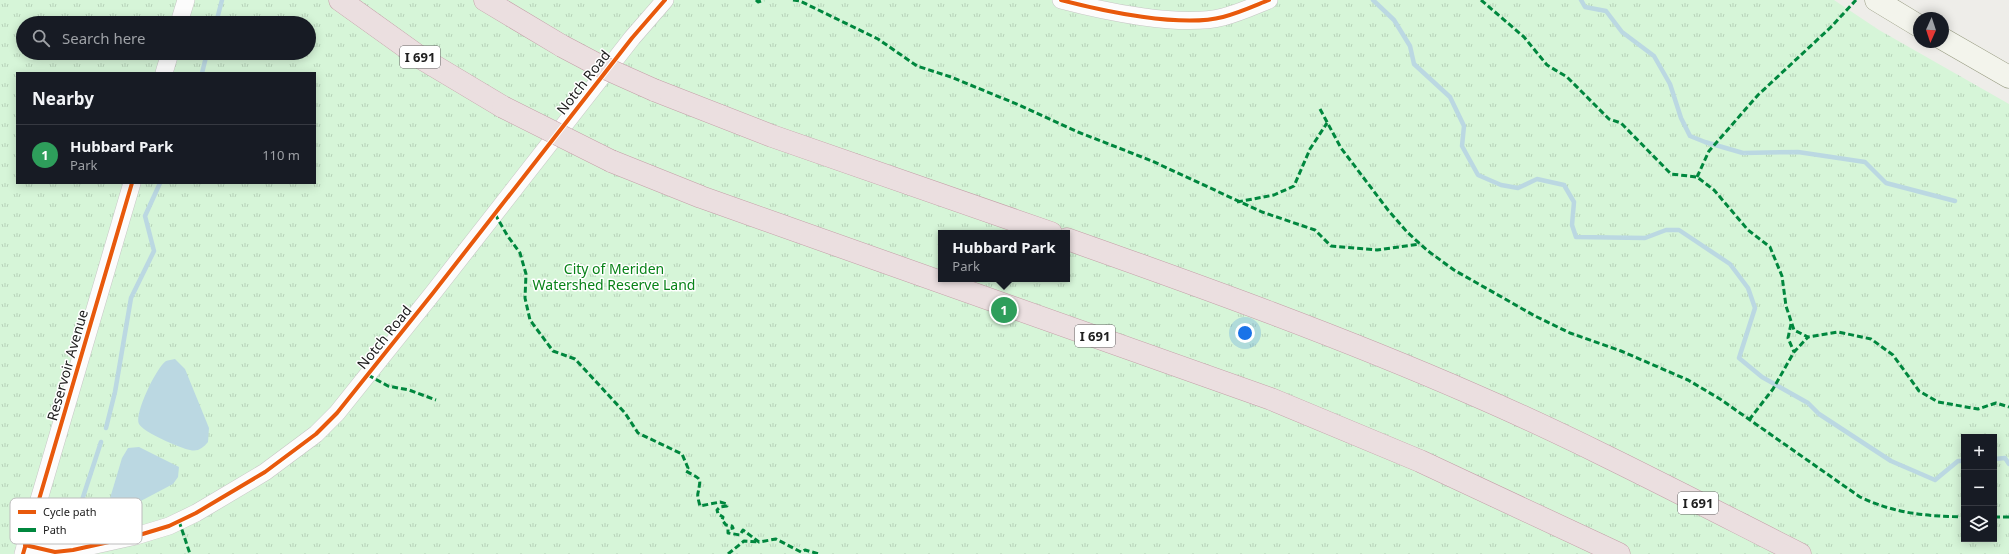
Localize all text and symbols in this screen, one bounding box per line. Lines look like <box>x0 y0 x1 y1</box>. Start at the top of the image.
north arrow <box>1913 12 1949 48</box>
search box <box>16 16 316 60</box>
icon: search <box>30 27 52 49</box>
text: Search here <box>62 28 145 48</box>
road number: I 691 <box>400 46 440 68</box>
street label: Notch Road <box>552 46 614 118</box>
text: Nearby <box>32 87 94 110</box>
text: Hubbard Park <box>70 136 173 156</box>
text: 1 <box>41 146 49 164</box>
text: 110 m <box>262 146 300 164</box>
text: Park <box>70 156 97 174</box>
popup <box>938 230 1070 282</box>
text: Hubbard Park <box>952 237 1056 257</box>
text: Park <box>952 257 980 275</box>
park label: City of Meriden Watershed Reserve Land <box>533 259 695 294</box>
pin: 1 <box>991 295 1017 325</box>
street label: Notch Road <box>352 301 416 373</box>
street label: Reservoir Avenue <box>42 307 92 423</box>
your location <box>1235 323 1255 343</box>
road number: I 691 <box>1075 325 1115 347</box>
map controls <box>1961 434 1997 542</box>
button: + <box>1961 434 1997 470</box>
button: − <box>1961 470 1997 506</box>
road number: I 691 <box>1678 492 1718 514</box>
legend <box>10 498 142 544</box>
text: Cycle path <box>43 504 96 519</box>
button: layers <box>1961 506 1997 542</box>
text: Path <box>43 522 67 537</box>

